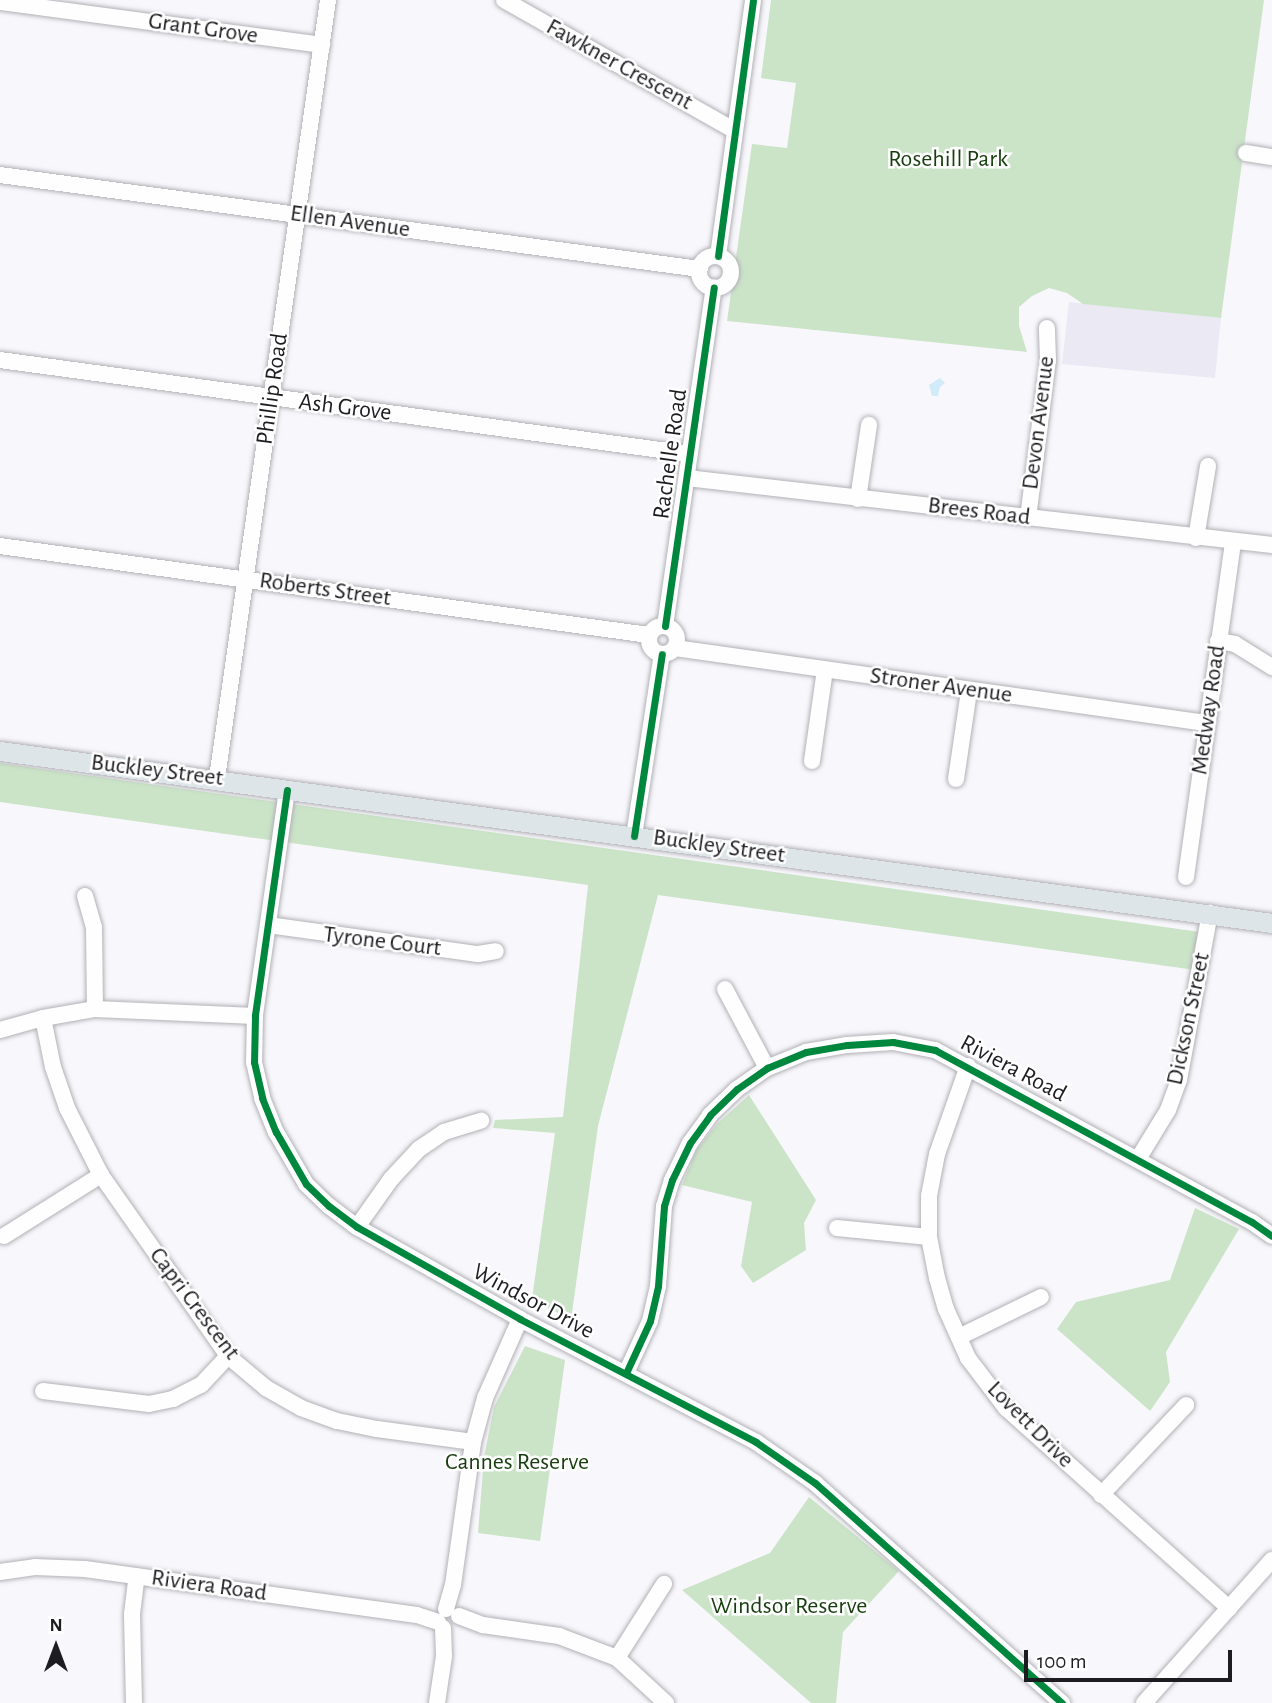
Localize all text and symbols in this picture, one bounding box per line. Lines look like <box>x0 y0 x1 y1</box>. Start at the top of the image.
street label: Grant Grove <box>146 7 260 51</box>
street label: Fawkner Crescent <box>541 13 697 117</box>
park label: Rosehill Park <box>888 146 1008 174</box>
street label: Ellen Avenue <box>288 199 412 245</box>
street label: Phillip Road <box>251 331 295 447</box>
street label: Devon Avenue <box>1017 355 1061 491</box>
street label: Rachelle Road <box>648 387 694 521</box>
street label: Ash Grove <box>297 388 393 428</box>
street label: Brees Road <box>926 491 1032 533</box>
street label: Roberts Street <box>257 567 393 613</box>
street label: Medway Road <box>1186 643 1232 777</box>
street label: Stroner Avenue <box>868 662 1014 710</box>
street label: Buckley Street <box>89 749 225 793</box>
street label: Buckley Street <box>651 823 787 871</box>
street label: Tyrone Court <box>322 920 442 964</box>
street label: Dickson Street <box>1161 950 1217 1088</box>
street label: Riviera Road <box>955 1029 1071 1109</box>
street label: Capri Crescent <box>142 1242 246 1366</box>
street label: Windsor Drive <box>467 1258 599 1346</box>
street label: Lovett Drive <box>981 1376 1079 1474</box>
park label: Cannes Reserve <box>445 1449 589 1477</box>
street label: Riviera Road <box>149 1564 269 1608</box>
park label: Windsor Reserve <box>711 1593 867 1621</box>
north arrow <box>21 1612 91 1682</box>
text: N <box>49 1616 63 1635</box>
scale bar <box>1027 1636 1235 1680</box>
text: 100 m <box>1037 1651 1087 1672</box>

